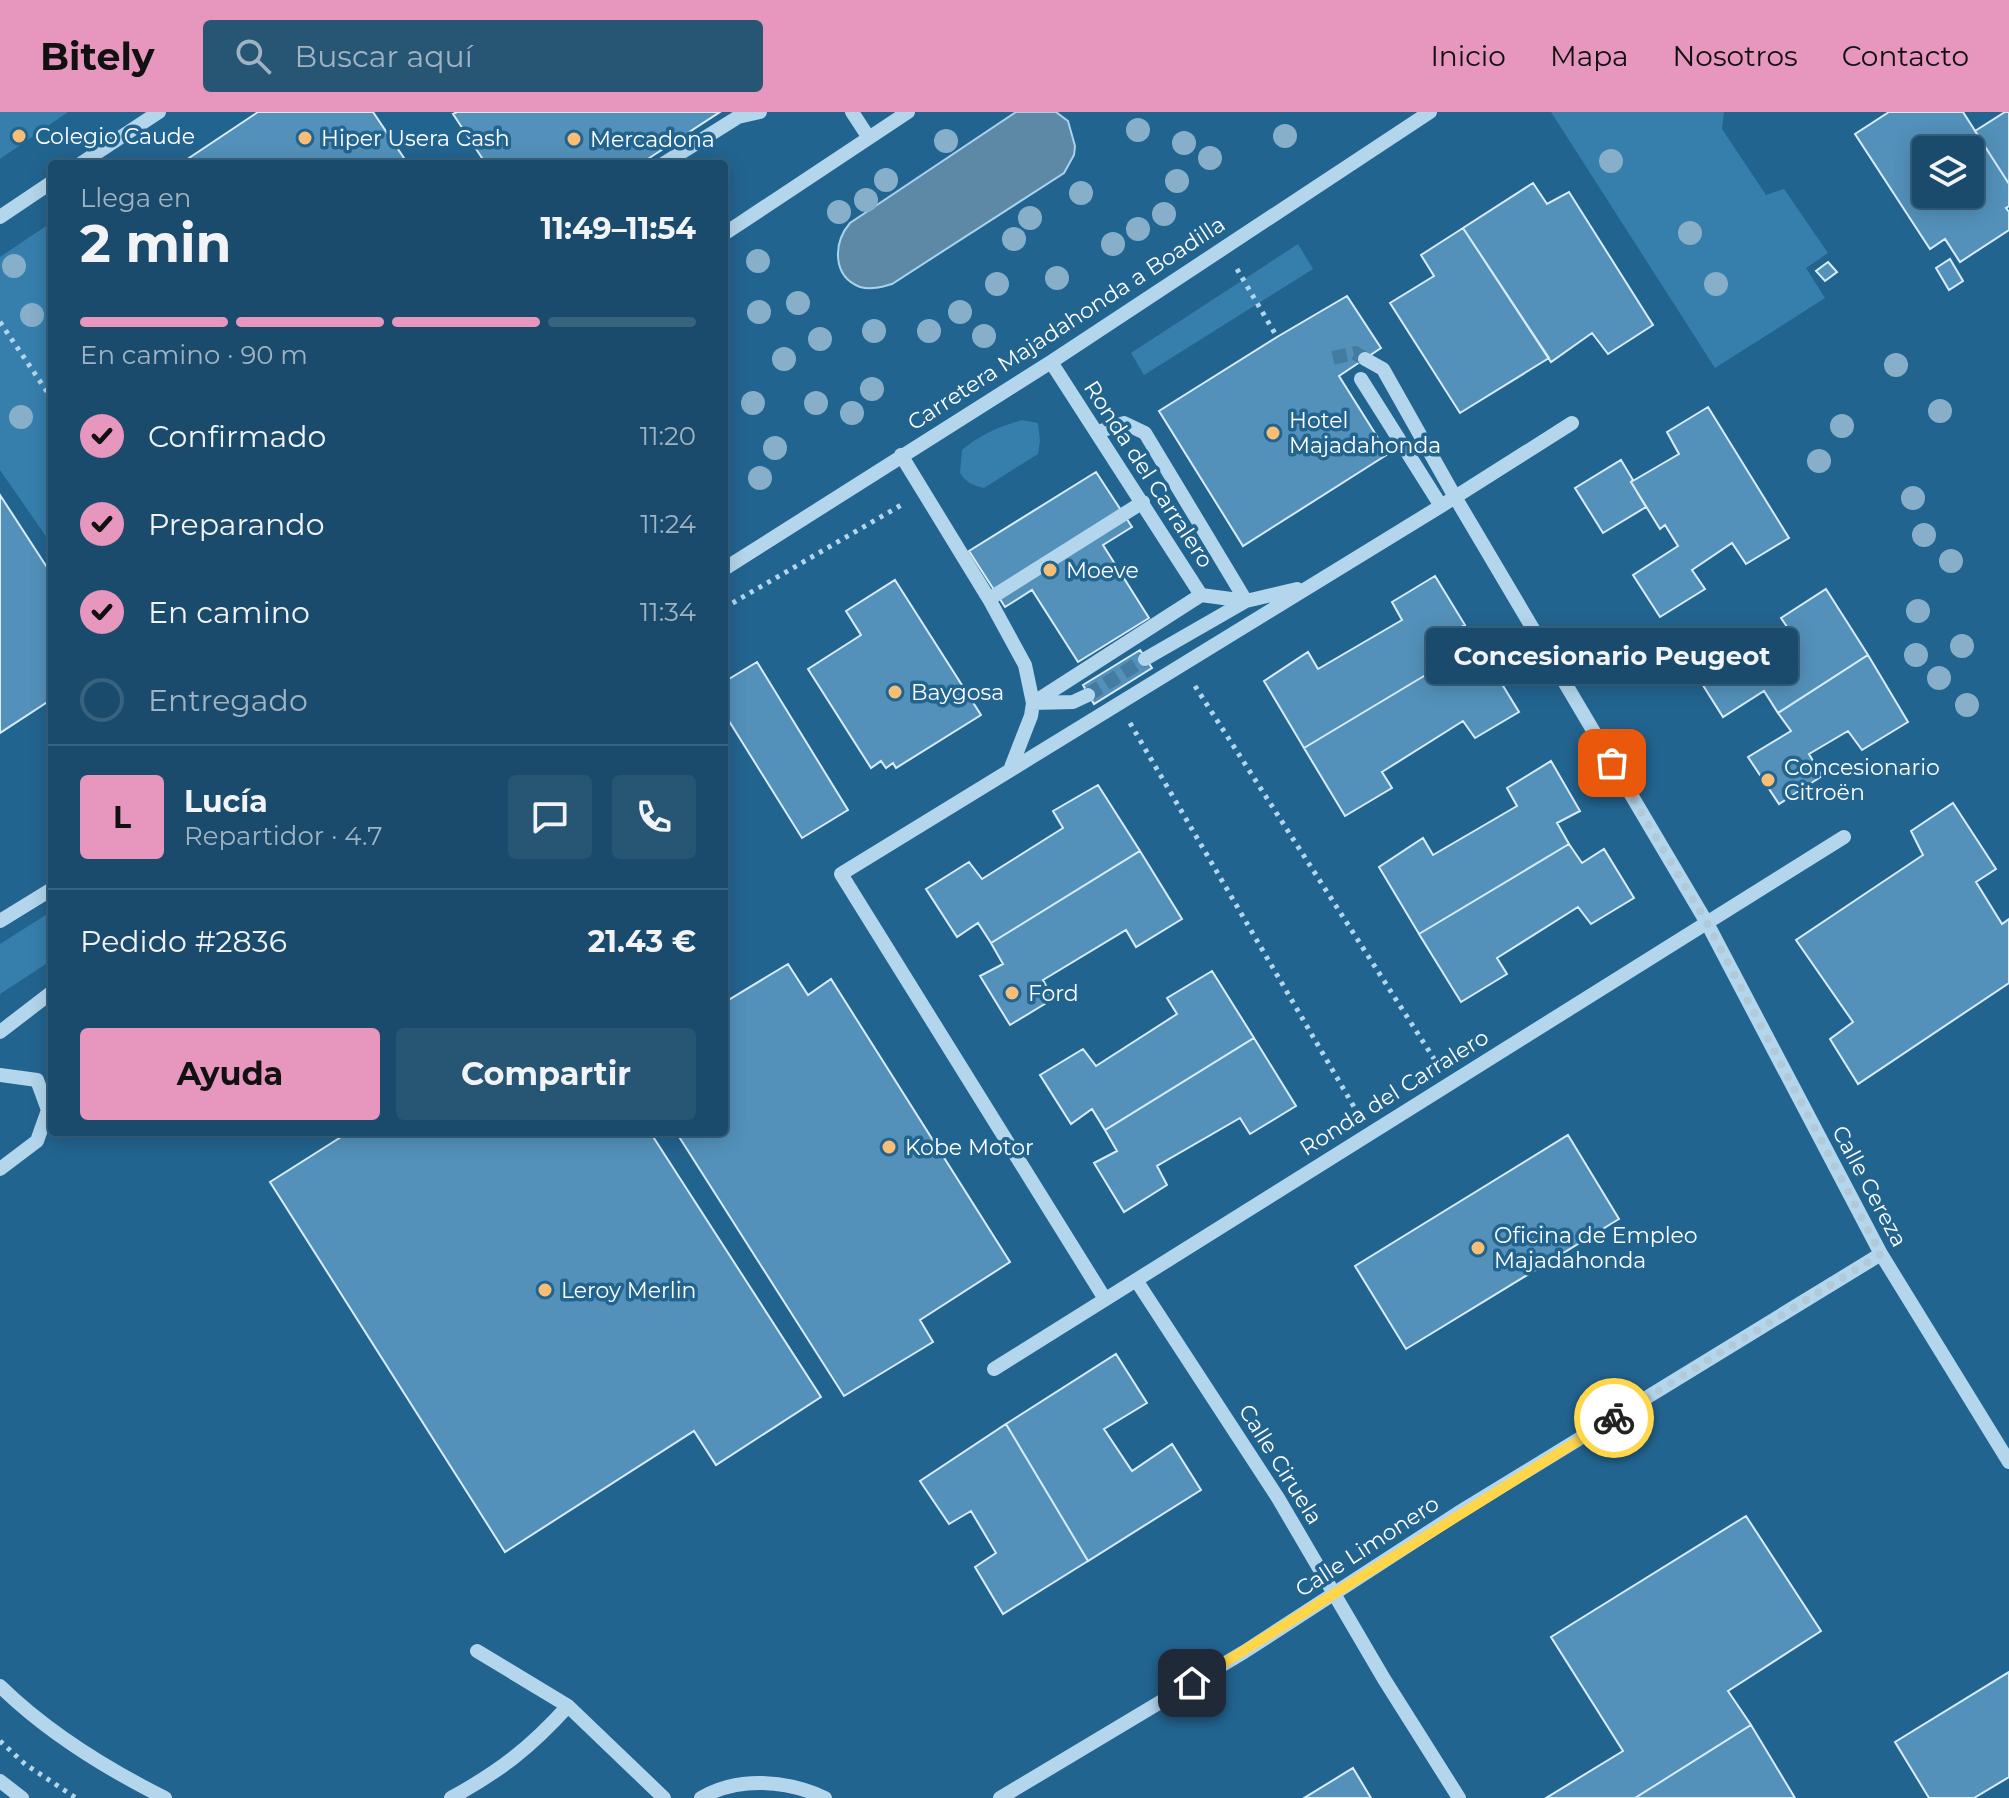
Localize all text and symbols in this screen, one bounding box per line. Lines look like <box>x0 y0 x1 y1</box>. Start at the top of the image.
search box <box>203 20 763 92</box>
text: Bitely <box>40 33 155 80</box>
icon: search <box>231 34 275 78</box>
text: Buscar aquí <box>295 38 473 75</box>
text: Inicio <box>1430 39 1506 73</box>
text: Mapa <box>1550 39 1629 73</box>
text: Nosotros <box>1673 39 1798 73</box>
text: Contacto <box>1842 39 1969 73</box>
place label: Colegio Caude <box>35 123 195 150</box>
place label: Hiper Usera Cash <box>321 125 510 152</box>
place label: Mercadona <box>590 126 715 153</box>
marker: Colegio Caude <box>10 127 28 145</box>
marker: Hiper Usera Cash <box>296 129 314 147</box>
marker: Mercadona <box>565 130 583 148</box>
map controls <box>1912 136 1984 208</box>
button: layers <box>1912 136 1984 208</box>
text: Llega en <box>80 182 191 214</box>
text: 11:49–11:54 <box>541 210 696 247</box>
street label: Carretera Majadahonda a Boadilla <box>902 210 1230 436</box>
text: 2 min <box>80 212 232 275</box>
text: En camino · 90 m <box>80 339 308 371</box>
street label: Ronda del Carralero <box>1078 376 1219 573</box>
place label: Hotel Majadahonda <box>1289 407 1441 459</box>
icon: check <box>80 414 124 458</box>
text: Confirmado <box>148 418 326 455</box>
text: 11:20 <box>640 420 696 452</box>
marker: Hotel Majadahonda <box>1264 424 1282 442</box>
icon: check <box>80 502 124 546</box>
text: Preparando <box>148 506 325 543</box>
text: 11:24 <box>640 508 696 540</box>
place label: Moeve <box>1066 557 1139 584</box>
marker: Moeve <box>1041 561 1059 579</box>
icon: check <box>80 590 124 634</box>
text: En camino <box>148 594 310 631</box>
text: 11:34 <box>640 596 696 628</box>
callout: Concesionario Peugeot <box>1426 627 1798 683</box>
text: Concesionario Peugeot <box>1454 640 1771 672</box>
place label: Baygosa <box>911 679 1004 706</box>
text: Entregado <box>148 682 308 719</box>
marker: Baygosa <box>886 683 904 701</box>
pin <box>1578 729 1646 797</box>
icon: bag <box>1590 741 1634 785</box>
place label: Concesionario Citroën <box>1784 754 1940 806</box>
marker: Concesionario Citroën <box>1759 771 1777 789</box>
button: chat <box>508 775 592 859</box>
button: phone <box>612 775 696 859</box>
text: Lucía <box>184 783 268 820</box>
text: L <box>113 799 131 836</box>
text: Repartidor · 4.7 <box>184 820 383 852</box>
text: Pedido #2836 <box>80 923 287 960</box>
text: 21.43 € <box>588 923 696 960</box>
place label: Ford <box>1028 980 1079 1007</box>
marker: Ford <box>1003 984 1021 1002</box>
street label: Ronda del Carralero <box>1295 1023 1494 1162</box>
button: Ayuda <box>80 1028 380 1120</box>
button: Compartir <box>396 1028 696 1120</box>
street label: Calle Cereza <box>1826 1121 1913 1252</box>
place label: Kobe Motor <box>905 1134 1034 1161</box>
marker: Kobe Motor <box>880 1138 898 1156</box>
place label: Oficina de Empleo Majadahonda <box>1494 1222 1698 1274</box>
marker: Oficina de Empleo Majadahonda <box>1469 1239 1487 1257</box>
place label: Leroy Merlin <box>561 1277 696 1304</box>
marker: Leroy Merlin <box>536 1281 554 1299</box>
courier <box>1574 1378 1654 1458</box>
icon: bike <box>1592 1396 1636 1440</box>
street label: Calle Ciruela <box>1233 1399 1328 1529</box>
street label: Calle Limonero <box>1290 1490 1444 1603</box>
pin <box>1158 1649 1226 1717</box>
icon: home <box>1170 1661 1214 1705</box>

